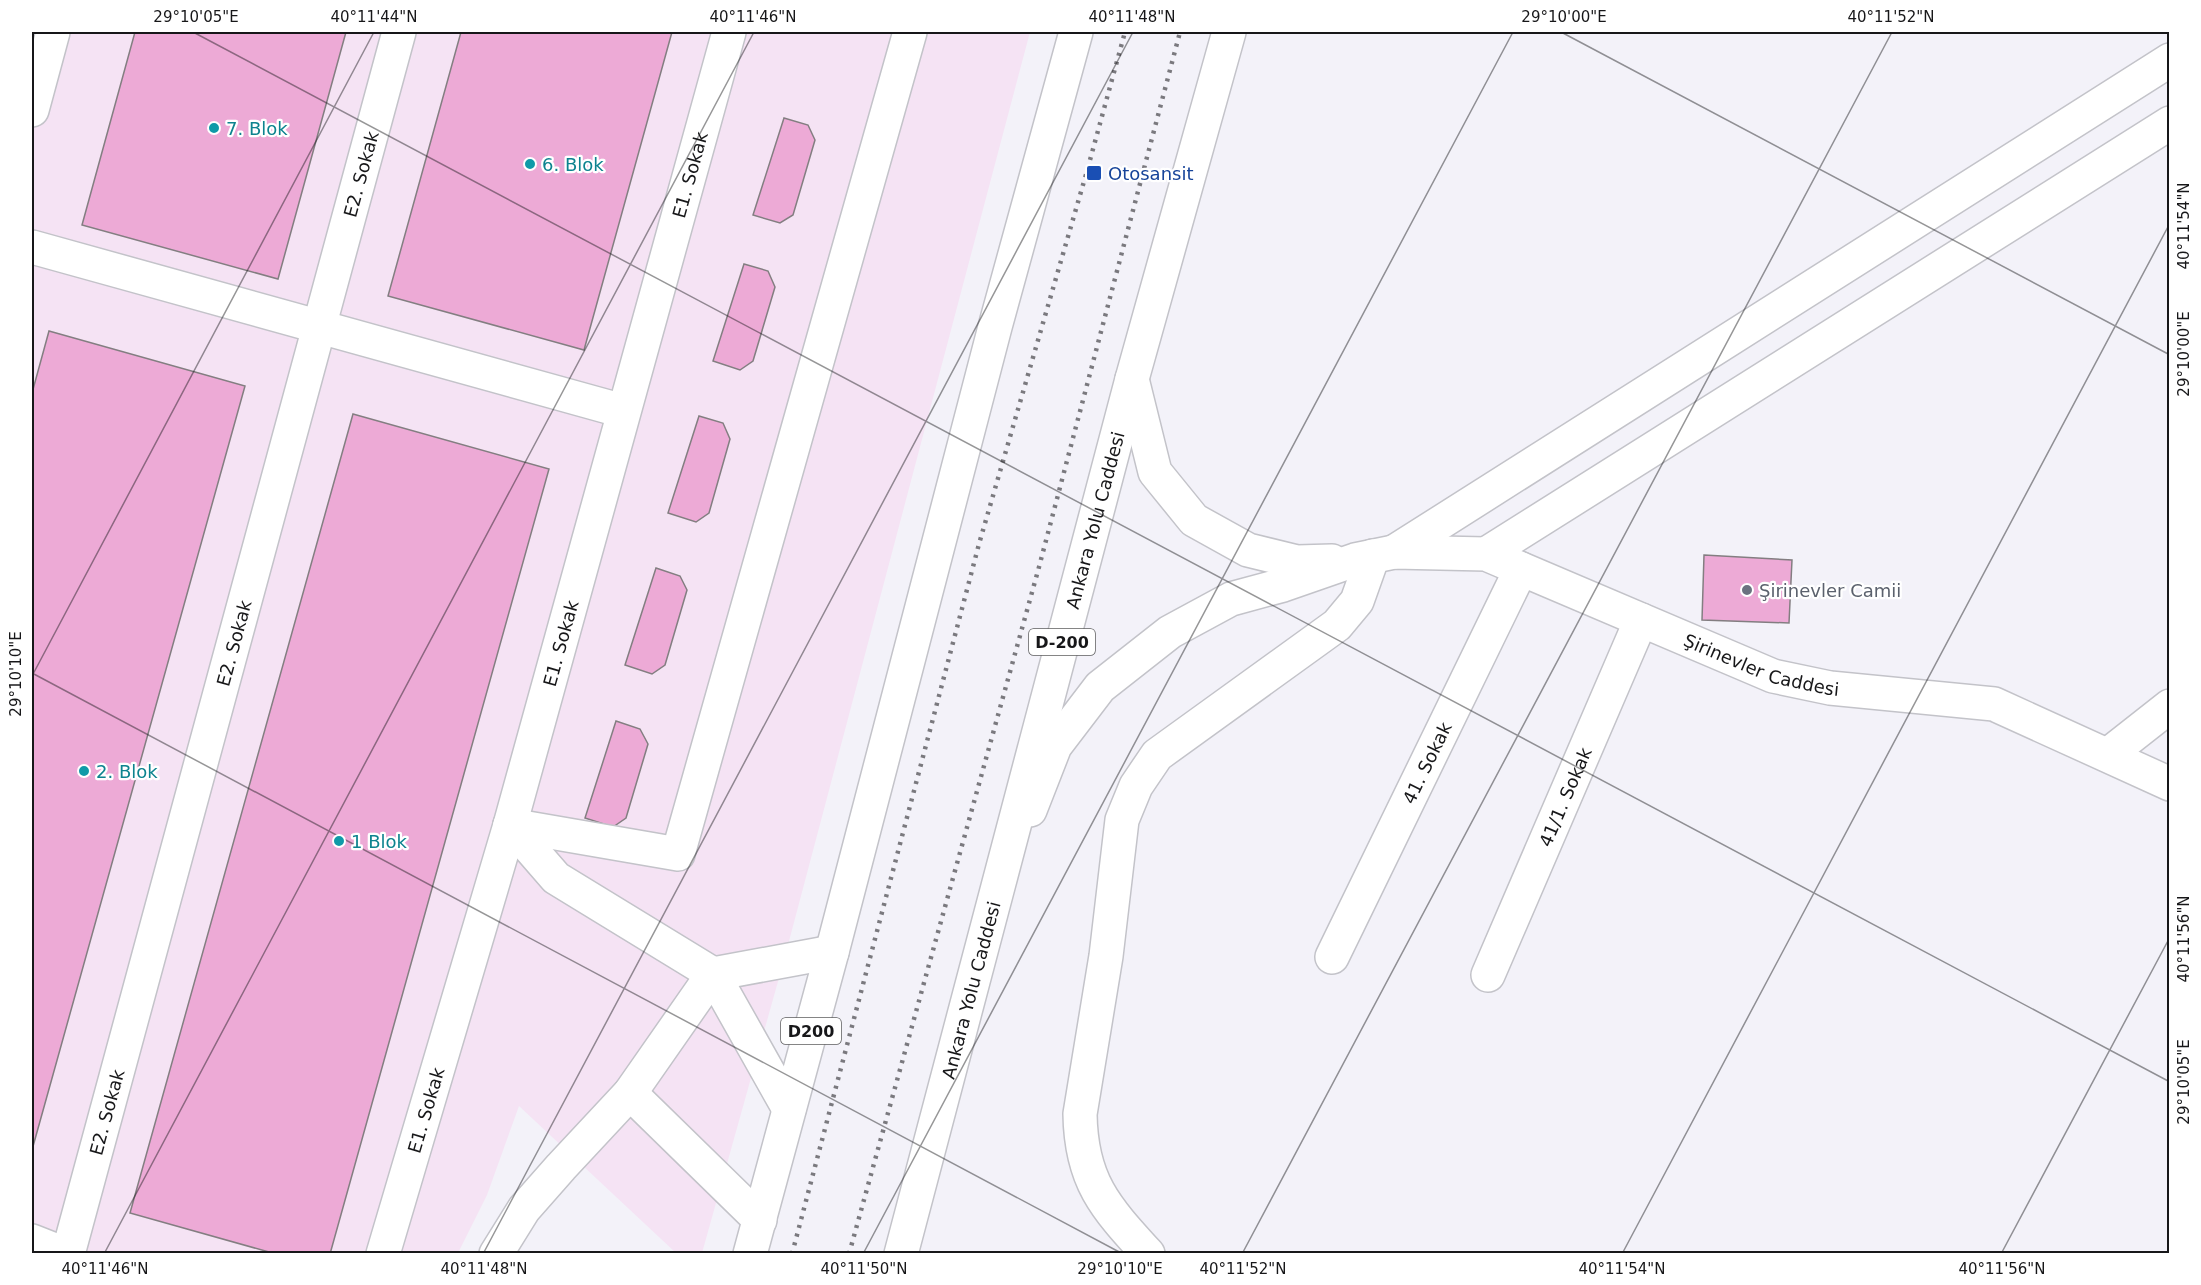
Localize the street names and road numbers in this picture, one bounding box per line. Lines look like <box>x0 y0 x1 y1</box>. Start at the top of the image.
street label: E2. Sokak <box>339 128 382 219</box>
street label: E1. Sokak <box>668 129 712 220</box>
street label: Ankara Yolu Caddesi <box>1061 429 1128 611</box>
street label: E2. Sokak <box>212 597 255 688</box>
street label: E1. Sokak <box>538 597 582 689</box>
road number: D-200 <box>1029 629 1095 655</box>
street label: Şirinevler Caddesi <box>1681 629 1840 699</box>
street label: 41. Sokak <box>1398 718 1456 807</box>
street label: 41/1. Sokak <box>1534 744 1596 850</box>
street label: Ankara Yolu Caddesi <box>937 899 1004 1081</box>
road number: D200 <box>781 1018 841 1044</box>
street label: E1. Sokak <box>403 1064 448 1155</box>
street label: E2. Sokak <box>85 1066 128 1157</box>

